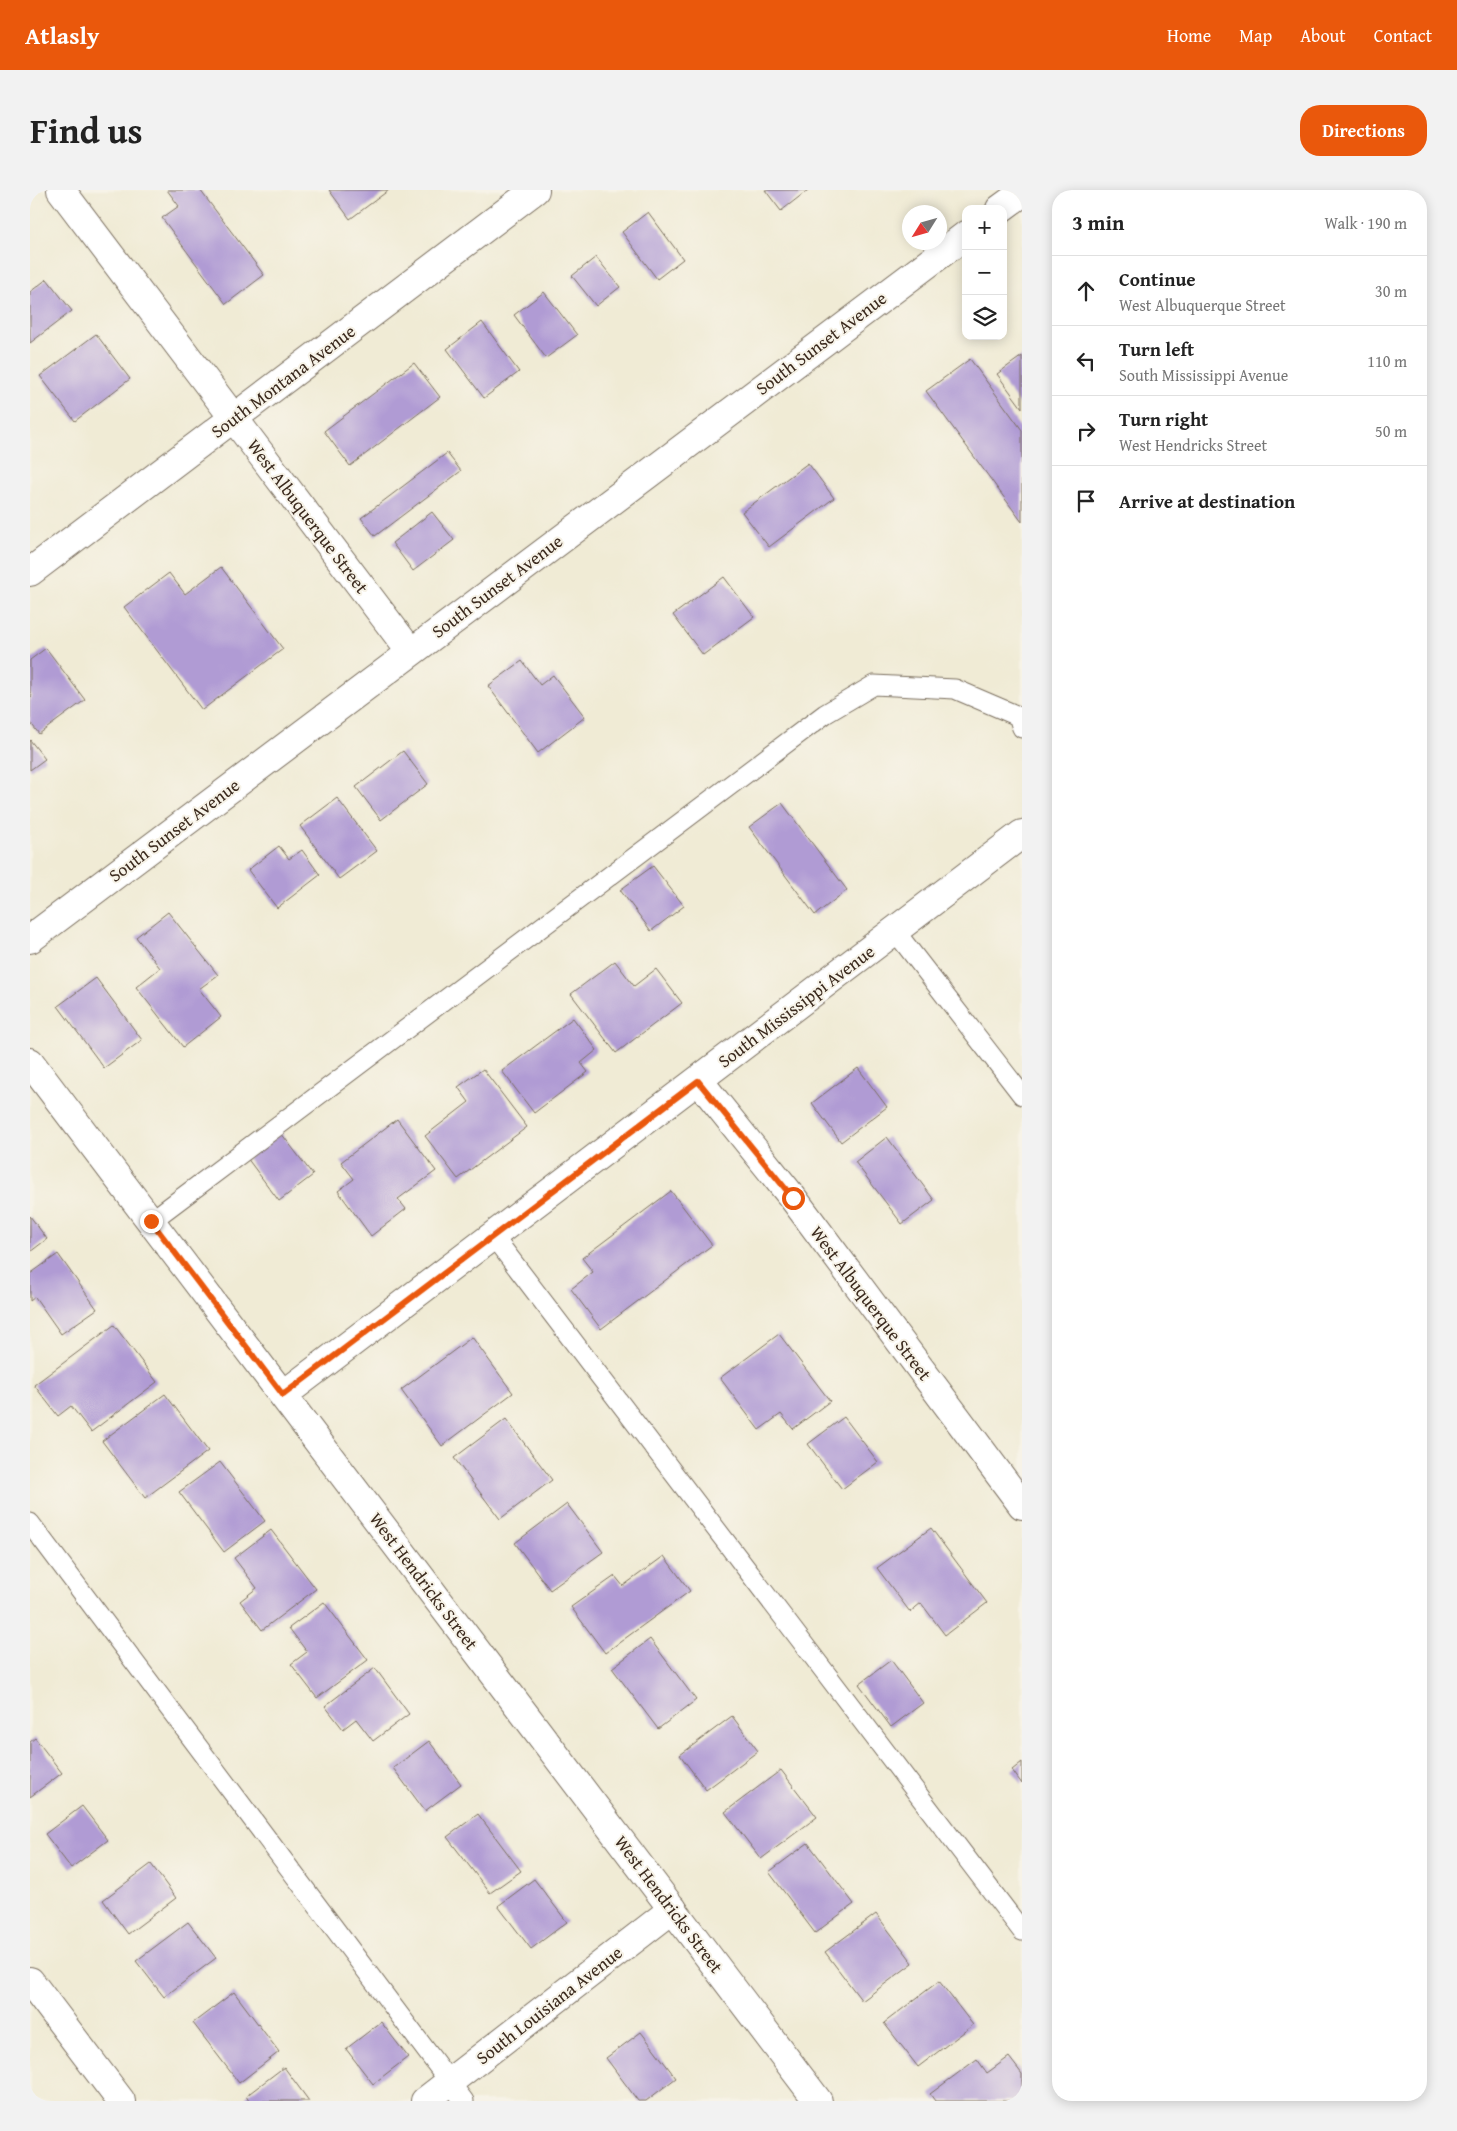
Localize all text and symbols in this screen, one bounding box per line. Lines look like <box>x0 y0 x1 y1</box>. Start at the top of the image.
text: Atlasly <box>25 18 99 53</box>
text: Home <box>1167 22 1211 49</box>
text: Map <box>1239 22 1272 49</box>
text: About <box>1300 22 1346 49</box>
text: Contact <box>1374 22 1432 49</box>
text: Find us <box>30 105 143 156</box>
button: Directions <box>1300 105 1427 156</box>
north arrow <box>902 205 947 250</box>
map controls <box>962 205 1007 340</box>
button: + <box>962 205 1007 250</box>
text: 3 min <box>1072 207 1124 238</box>
text: Walk · 190 m <box>1324 211 1407 235</box>
button: − <box>962 250 1007 295</box>
text: Continue <box>1119 265 1196 293</box>
icon: ahead <box>1072 277 1100 305</box>
text: 30 m <box>1375 279 1407 303</box>
street label: South Sunset Avenue <box>750 285 892 401</box>
text: West Albuquerque Street <box>1119 293 1286 317</box>
button: layers <box>962 295 1007 340</box>
street label: South Montana Avenue <box>205 318 361 444</box>
text: Turn left <box>1119 335 1194 363</box>
icon: left <box>1072 347 1100 375</box>
text: 110 m <box>1367 349 1407 373</box>
text: South Mississippi Avenue <box>1119 363 1288 387</box>
text: Turn right <box>1119 405 1208 433</box>
icon: right <box>1072 417 1100 445</box>
text: 50 m <box>1375 419 1407 443</box>
street label: West Albuquerque Street <box>241 433 376 600</box>
text: West Hendricks Street <box>1119 433 1267 457</box>
icon: arrive <box>1072 487 1100 515</box>
text: Arrive at destination <box>1119 487 1295 515</box>
street label: South Sunset Avenue <box>426 528 568 644</box>
street label: South Sunset Avenue <box>103 772 245 888</box>
street label: South Mississippi Avenue <box>712 938 880 1074</box>
route start <box>782 1187 805 1210</box>
route end <box>140 1210 163 1233</box>
street label: West Albuquerque Street <box>804 1220 939 1387</box>
street label: West Hendricks Street <box>363 1506 485 1656</box>
street label: West Hendricks Street <box>608 1829 730 1979</box>
street label: South Louisiana Avenue <box>470 1939 628 2071</box>

